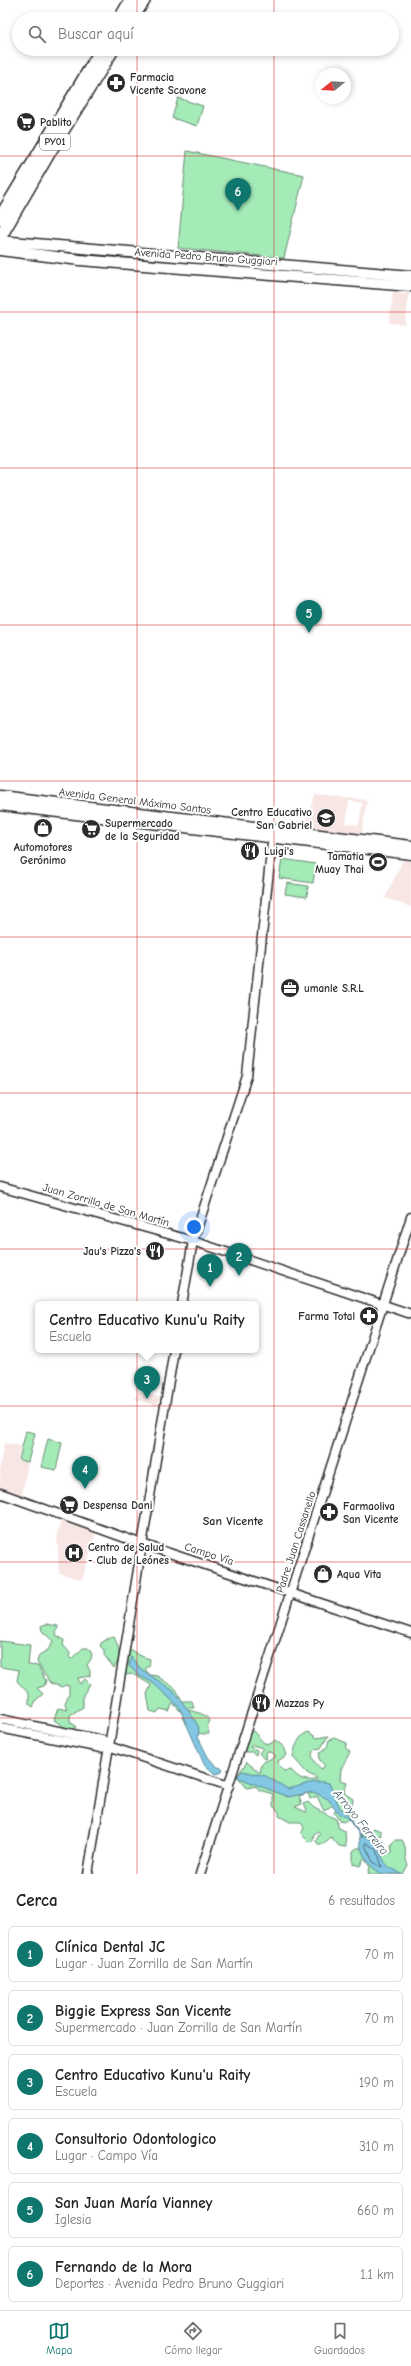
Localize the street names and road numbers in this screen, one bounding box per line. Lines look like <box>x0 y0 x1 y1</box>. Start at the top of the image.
road number: PY01 <box>40 134 70 150</box>
street label: Avenida Pedro Bruno Guggiari <box>134 246 278 268</box>
street label: Avenida General Máximo Santos <box>58 785 212 817</box>
street label: Juan Zorrilla de San Martín <box>41 1181 171 1229</box>
street label: Padre Juan Cassanello <box>273 1489 319 1594</box>
street label: Campo Vía <box>183 1540 235 1568</box>

